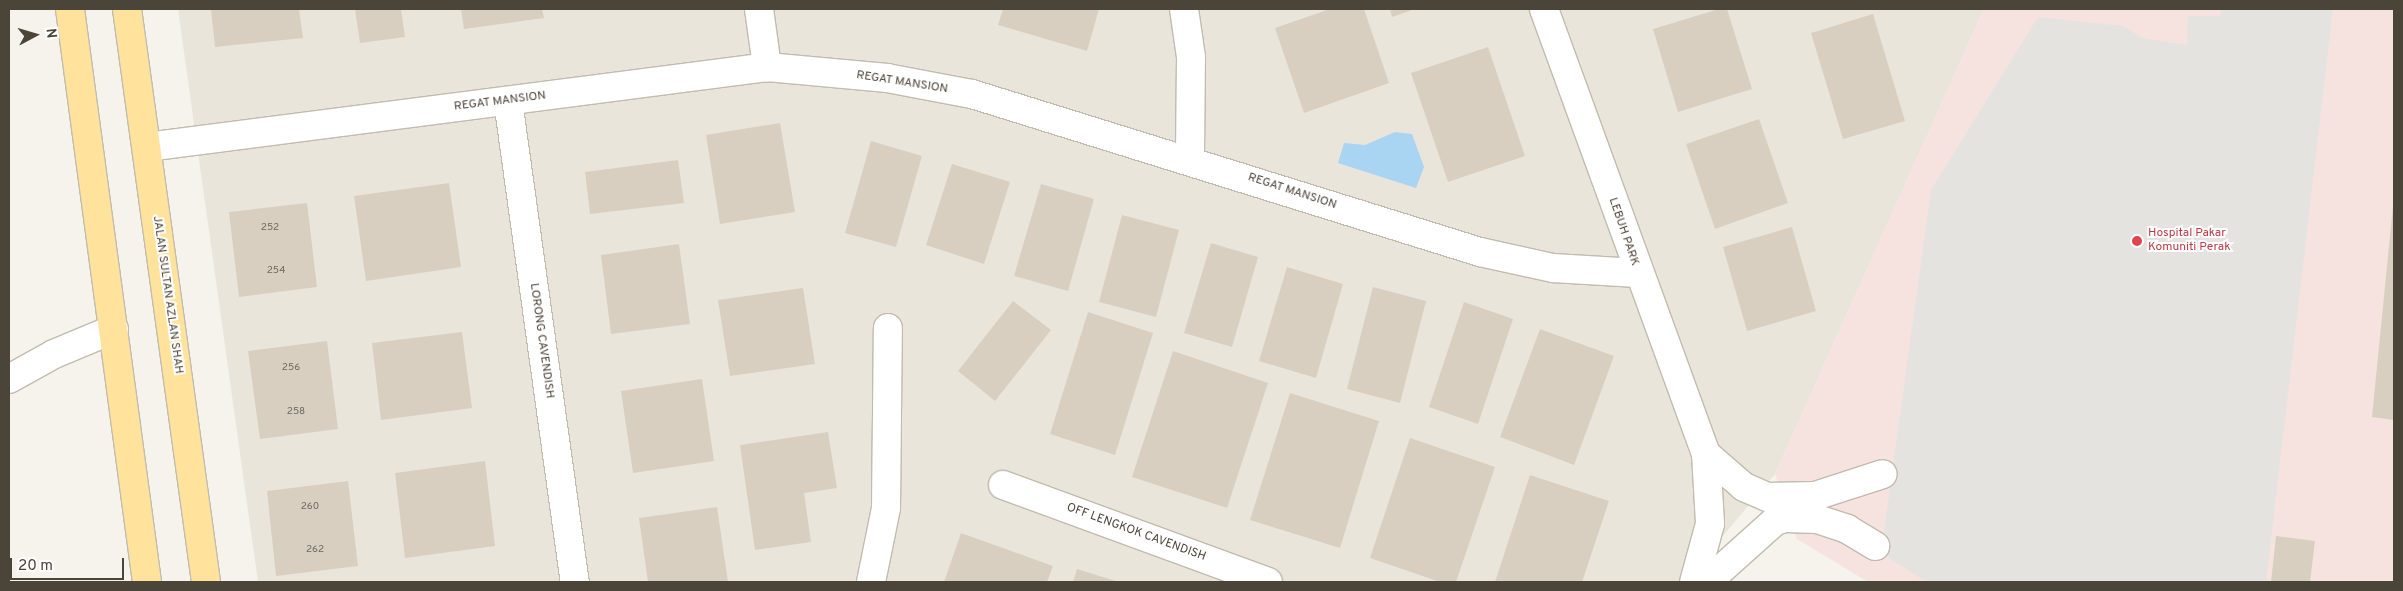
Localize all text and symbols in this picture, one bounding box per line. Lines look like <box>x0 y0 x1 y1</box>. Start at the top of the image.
north arrow <box>10 10 60 60</box>
text: N <box>41 27 59 39</box>
street label: REGAT MANSION <box>855 69 949 97</box>
street label: REGAT MANSION <box>453 89 547 115</box>
street label: REGAT MANSION <box>1246 171 1338 213</box>
street label: LEBUH PARK <box>1605 196 1641 268</box>
street label: JALAN SULTAN AZLAN SHAH <box>149 215 185 375</box>
house number: 252 <box>261 222 279 234</box>
place label: Hospital Pakar Komuniti Perak <box>2148 227 2231 255</box>
marker: Hospital Pakar Komuniti Perak <box>2130 234 2144 248</box>
house number: 254 <box>267 265 285 277</box>
street label: LORONG CAVENDISH <box>526 282 556 400</box>
house number: 256 <box>282 362 300 374</box>
house number: 258 <box>287 406 305 418</box>
house number: 260 <box>301 501 319 513</box>
street label: OFF LENGKOK CAVENDISH <box>1064 501 1208 565</box>
house number: 262 <box>306 544 324 556</box>
scale bar <box>12 548 126 580</box>
text: 20 m <box>18 557 53 576</box>

